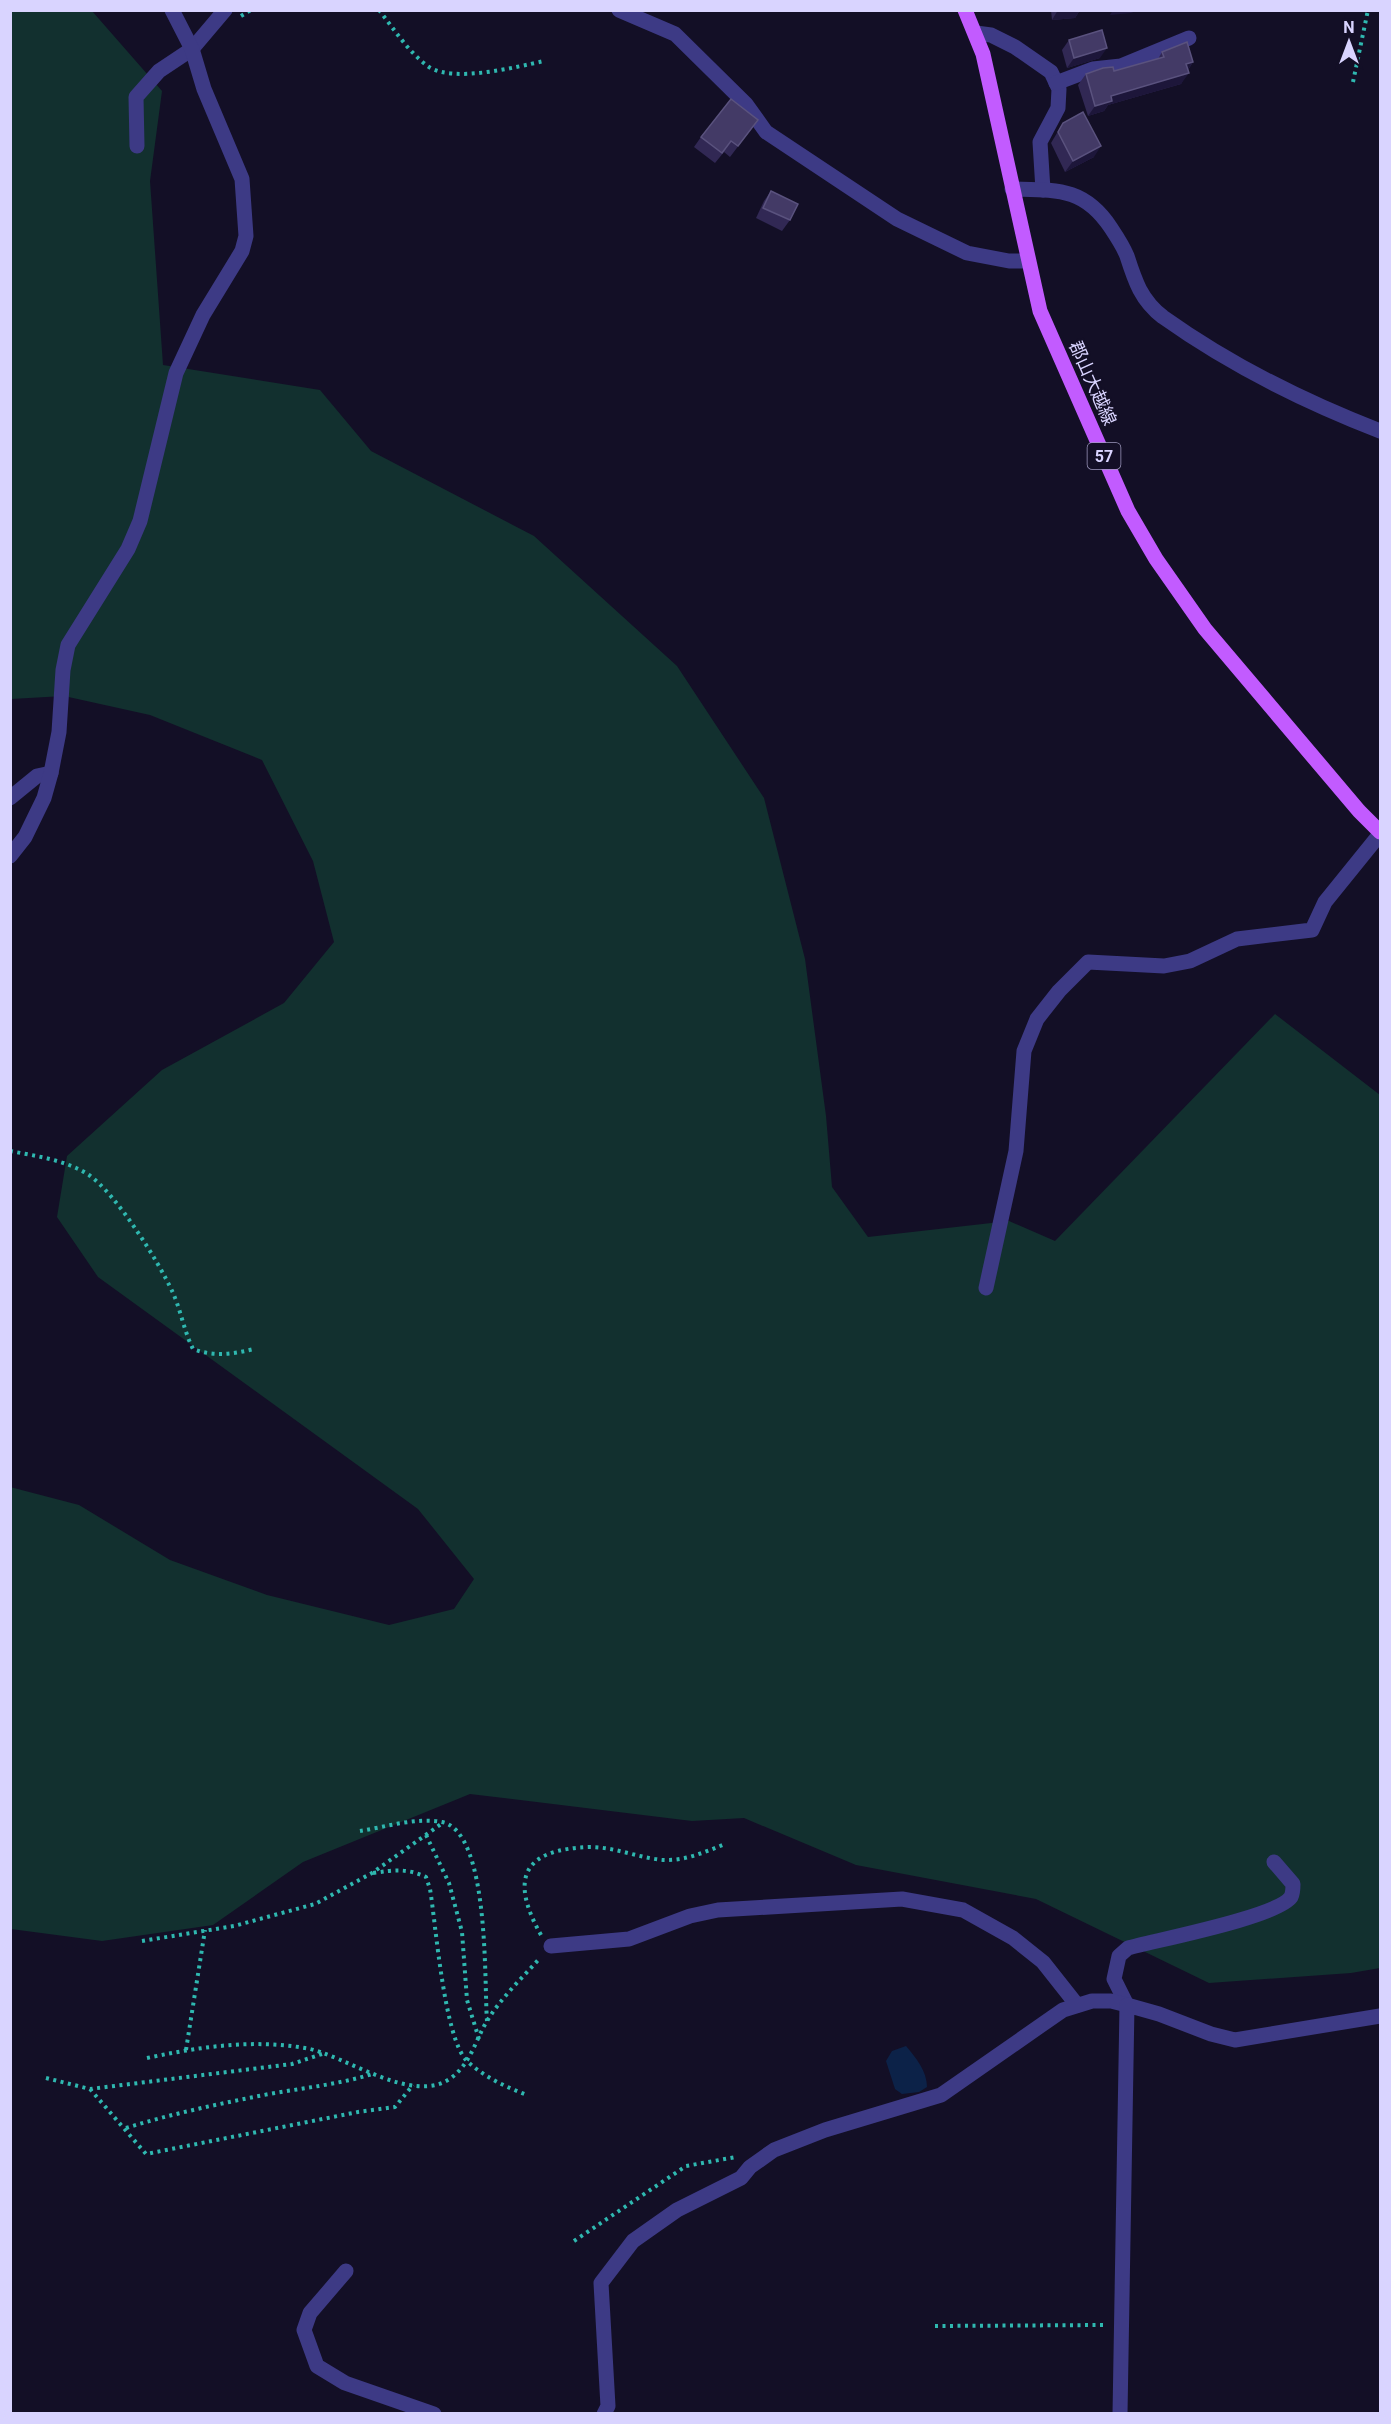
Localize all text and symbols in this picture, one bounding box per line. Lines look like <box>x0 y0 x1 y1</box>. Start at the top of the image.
north arrow <box>1319 12 1379 72</box>
text: N <box>1343 18 1355 37</box>
street label: 郡山大越線 <box>1065 338 1121 428</box>
road number: 57 <box>1088 443 1120 469</box>

